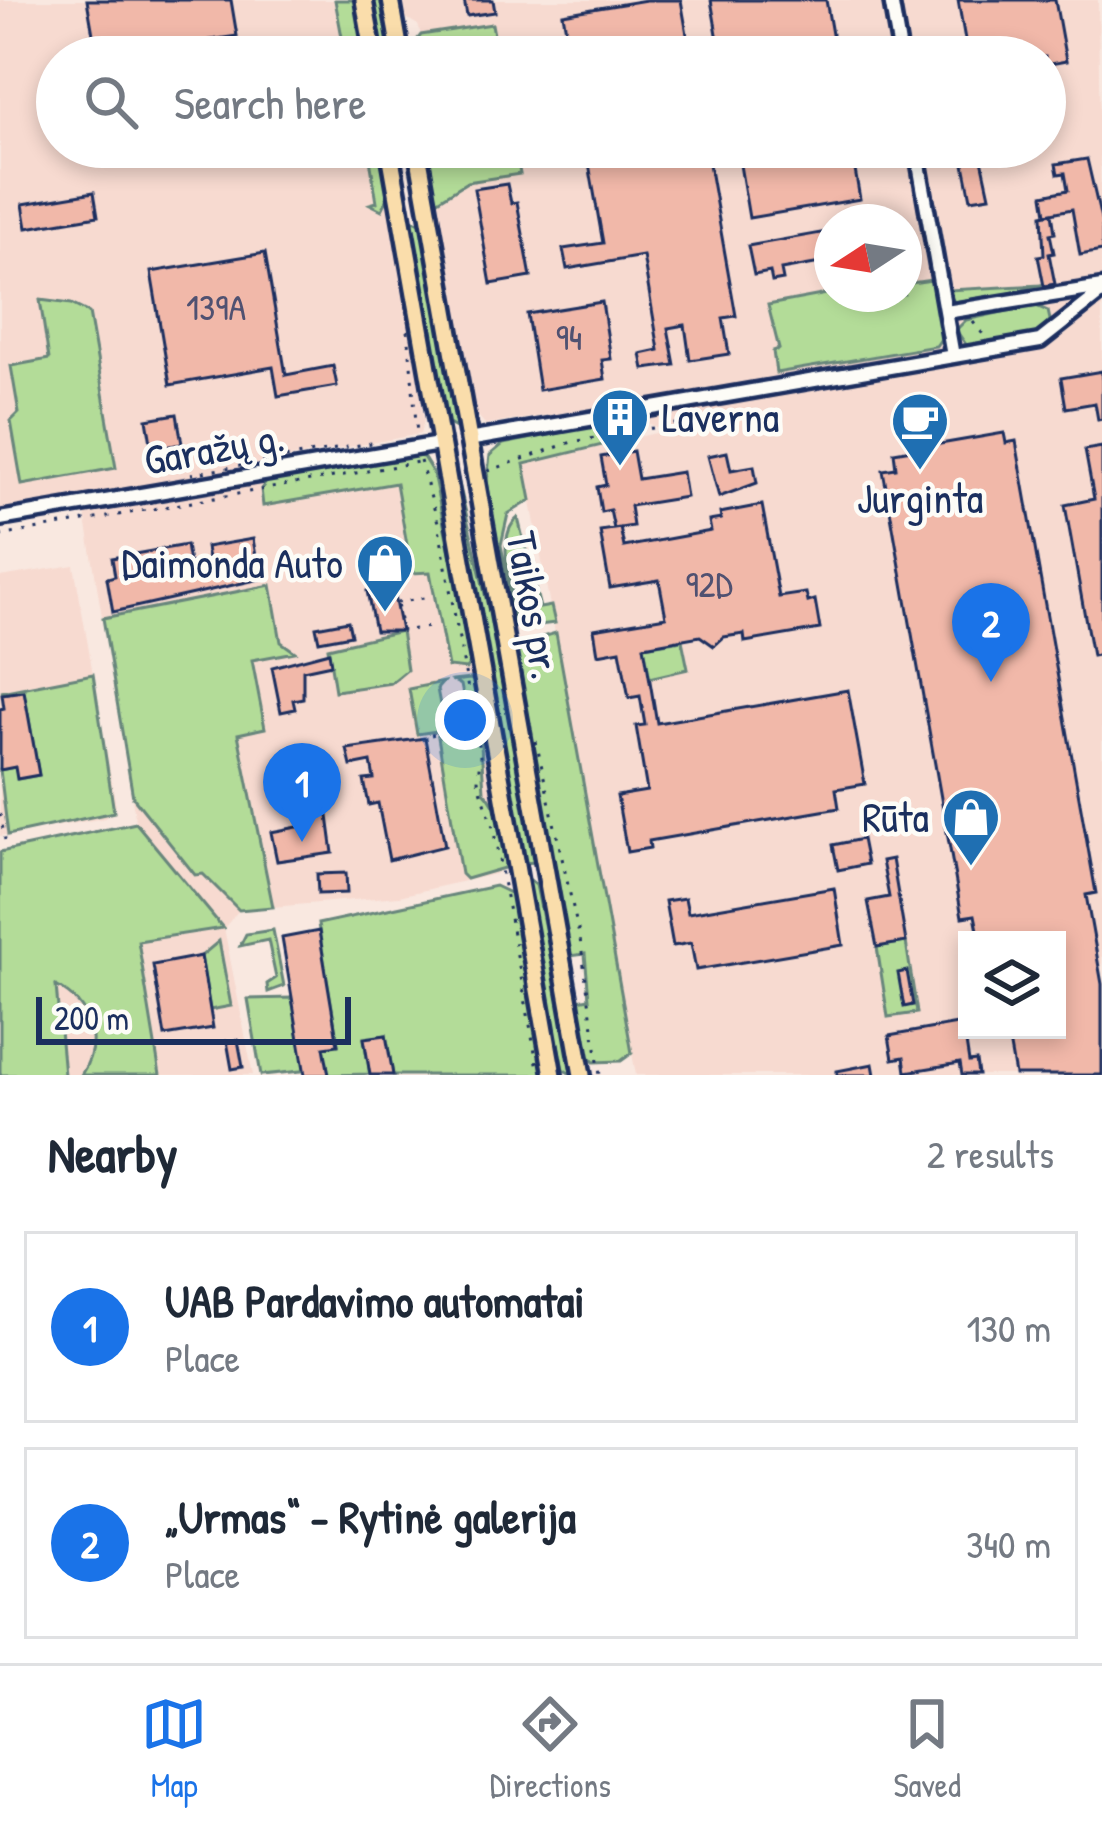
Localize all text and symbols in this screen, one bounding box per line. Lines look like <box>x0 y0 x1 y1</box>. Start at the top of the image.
search box <box>36 36 1066 168</box>
icon: search <box>78 69 144 135</box>
text: Search here <box>174 72 366 133</box>
north arrow <box>814 204 922 312</box>
house number: 139A <box>186 282 246 331</box>
house number: 94 <box>556 312 582 361</box>
building icon: Laverna <box>589 386 651 468</box>
place label: Laverna <box>662 388 779 445</box>
cafe icon: Jurginta <box>889 390 951 472</box>
street label: Garažų g. <box>139 407 288 488</box>
place label: Jurginta <box>857 469 983 526</box>
street label: Taikos pr. <box>494 527 575 683</box>
shop icon: Daimonda Auto <box>354 532 416 614</box>
place label: Daimonda Auto <box>122 534 343 591</box>
house number: 92D <box>685 559 733 608</box>
pin: 2 <box>952 583 1030 682</box>
your location <box>435 690 495 750</box>
pin: 1 <box>263 743 341 842</box>
shop icon: Rūta <box>940 786 1002 868</box>
place label: Rūta <box>862 788 929 845</box>
map controls <box>958 931 1066 1039</box>
button: layers <box>958 931 1066 1039</box>
scale bar <box>36 991 351 1044</box>
text: 200 m <box>54 996 129 1040</box>
text: Nearby <box>48 1119 178 1188</box>
text: 2 results <box>927 1127 1054 1180</box>
text: UAB Pardavimo automatai <box>165 1270 585 1331</box>
text: 1 <box>83 1301 97 1354</box>
text: 130 m <box>966 1301 1051 1354</box>
text: Place <box>165 1331 240 1384</box>
text: „Urmas“ - Rytinė galerija <box>165 1486 576 1547</box>
text: 2 <box>81 1517 99 1570</box>
text: 340 m <box>966 1517 1051 1570</box>
text: Place <box>165 1547 240 1600</box>
tab: Map <box>141 1691 207 1807</box>
tab: Directions <box>490 1691 611 1807</box>
tab: Saved <box>893 1691 961 1807</box>

